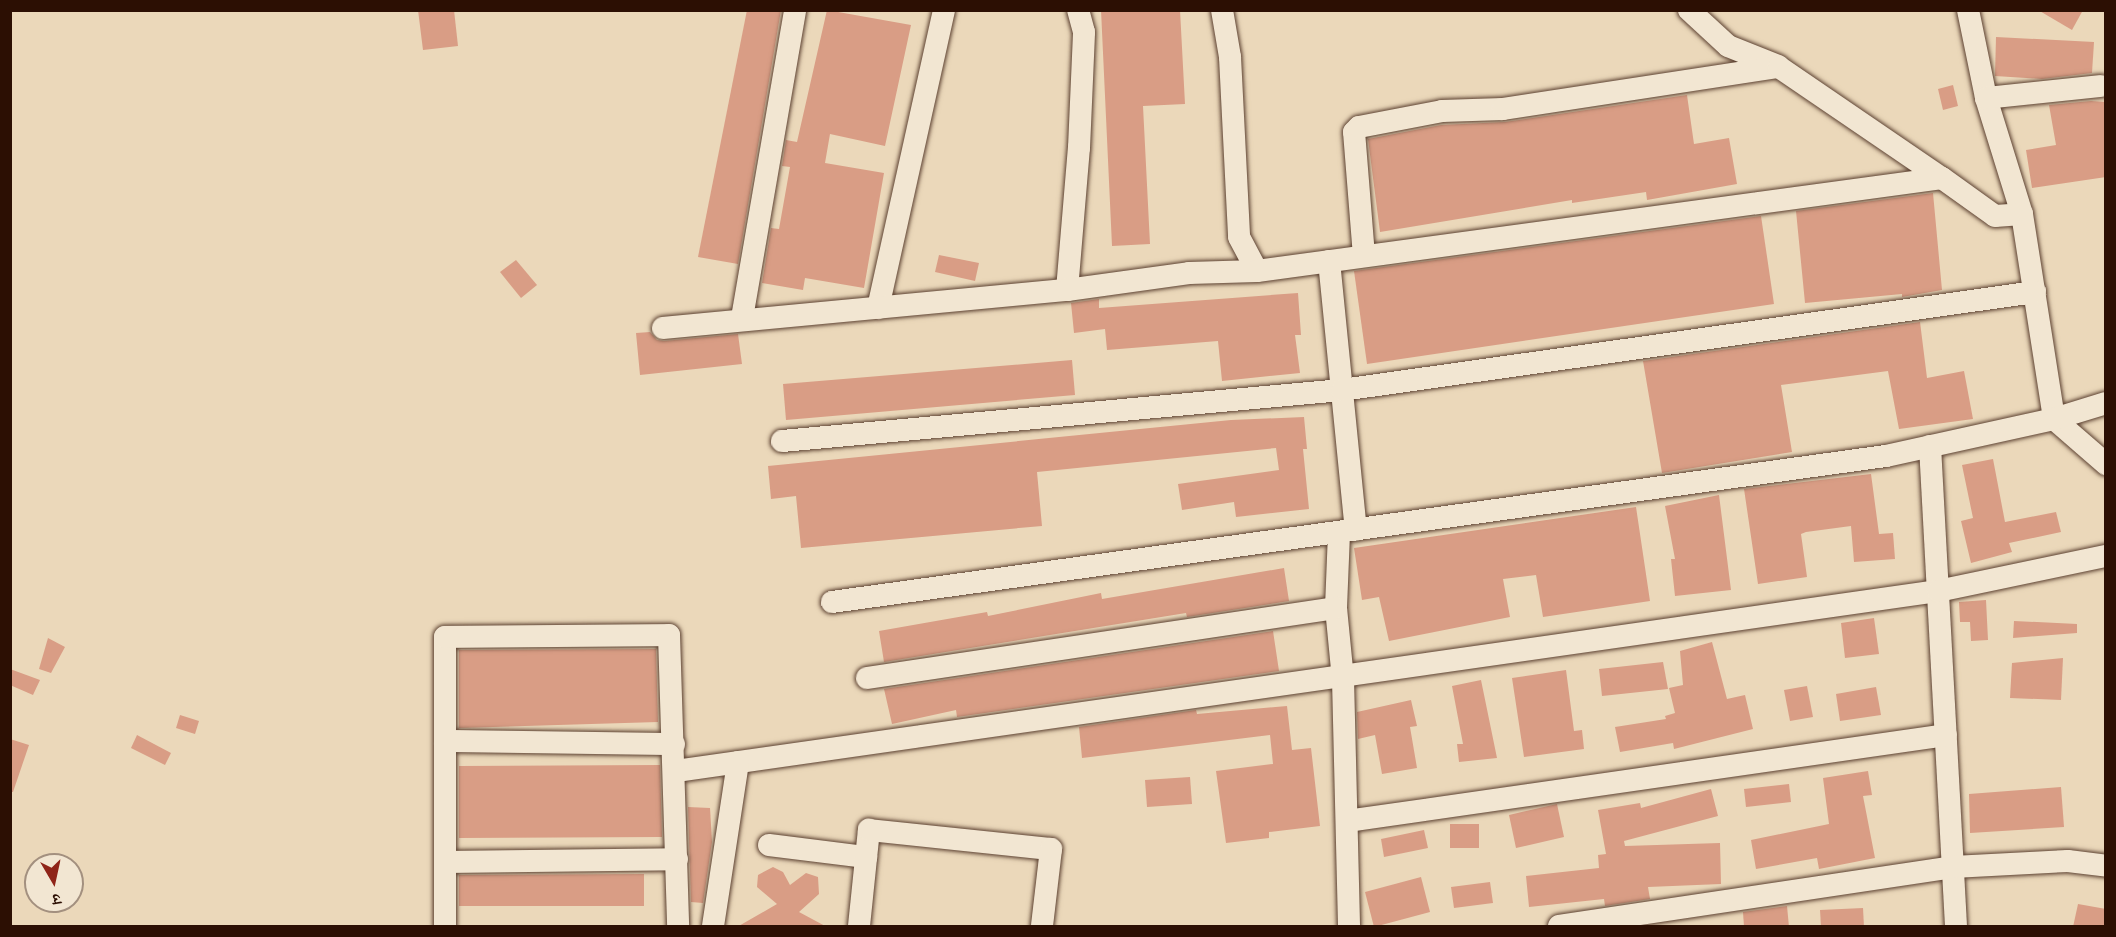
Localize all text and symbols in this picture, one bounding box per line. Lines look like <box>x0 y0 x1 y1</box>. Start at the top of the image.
north arrow <box>24 853 84 913</box>
text: उ <box>51 888 62 909</box>

